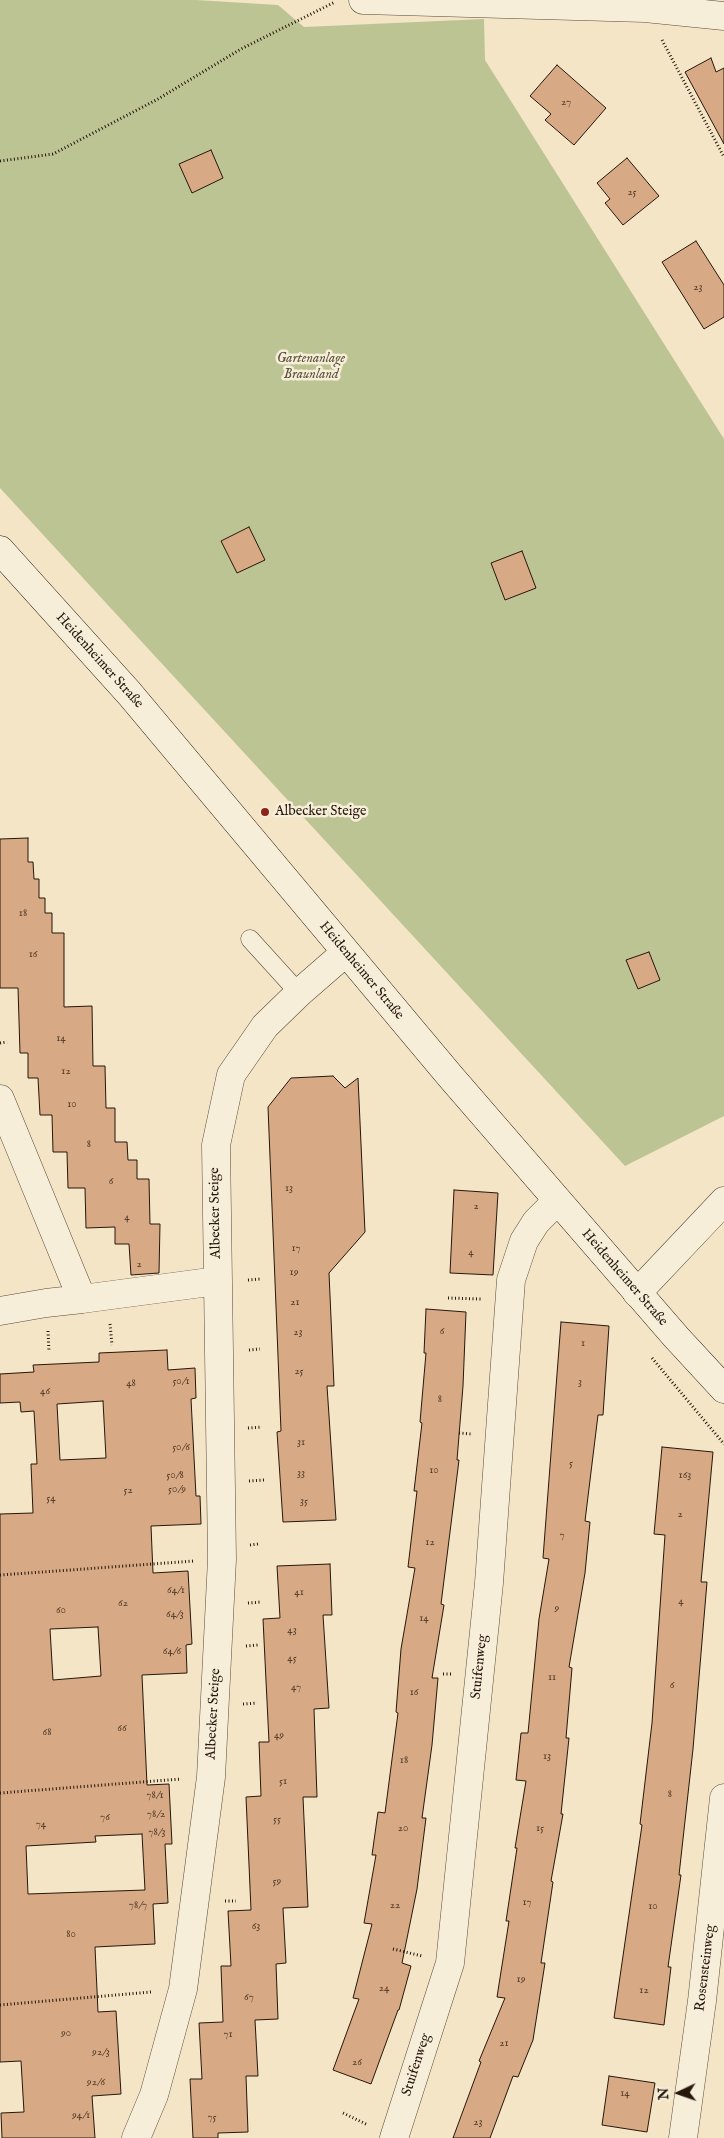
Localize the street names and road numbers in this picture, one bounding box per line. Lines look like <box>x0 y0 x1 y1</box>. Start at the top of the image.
street label: Heidenheimer Straße <box>52 610 146 712</box>
street label: Heidenheimer Straße <box>315 918 407 1024</box>
street label: Albecker Steige <box>207 1167 225 1259</box>
street label: Heidenheimer Straße <box>577 1226 671 1330</box>
street label: Stuifenweg <box>468 1634 492 1700</box>
street label: Albecker Steige <box>203 1668 225 1760</box>
street label: Rosensteinweg <box>692 1924 720 2012</box>
street label: Stuifenweg <box>399 2032 435 2098</box>

